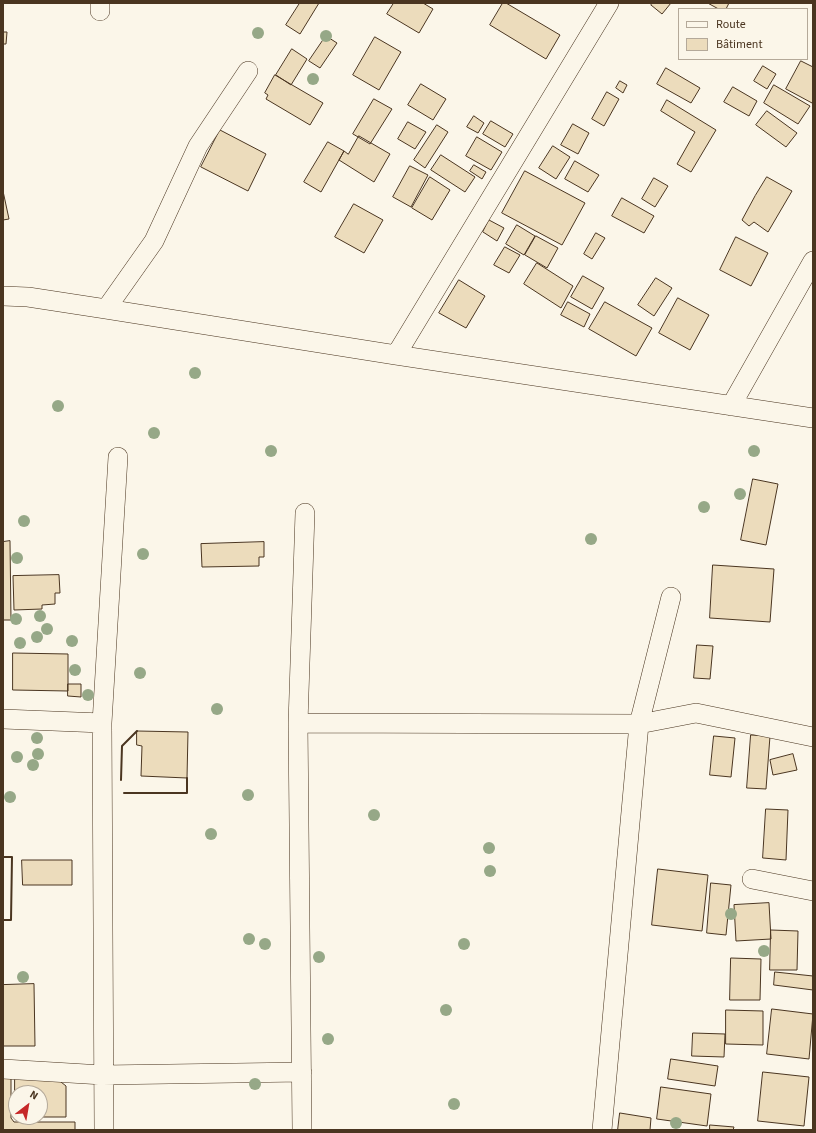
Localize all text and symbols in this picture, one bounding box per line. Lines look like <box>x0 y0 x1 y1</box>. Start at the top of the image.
legend <box>678 8 808 60</box>
text: Route <box>716 16 746 33</box>
text: Bâtiment <box>716 36 762 53</box>
north arrow <box>8 1085 48 1125</box>
text: N <box>27 1087 41 1103</box>

